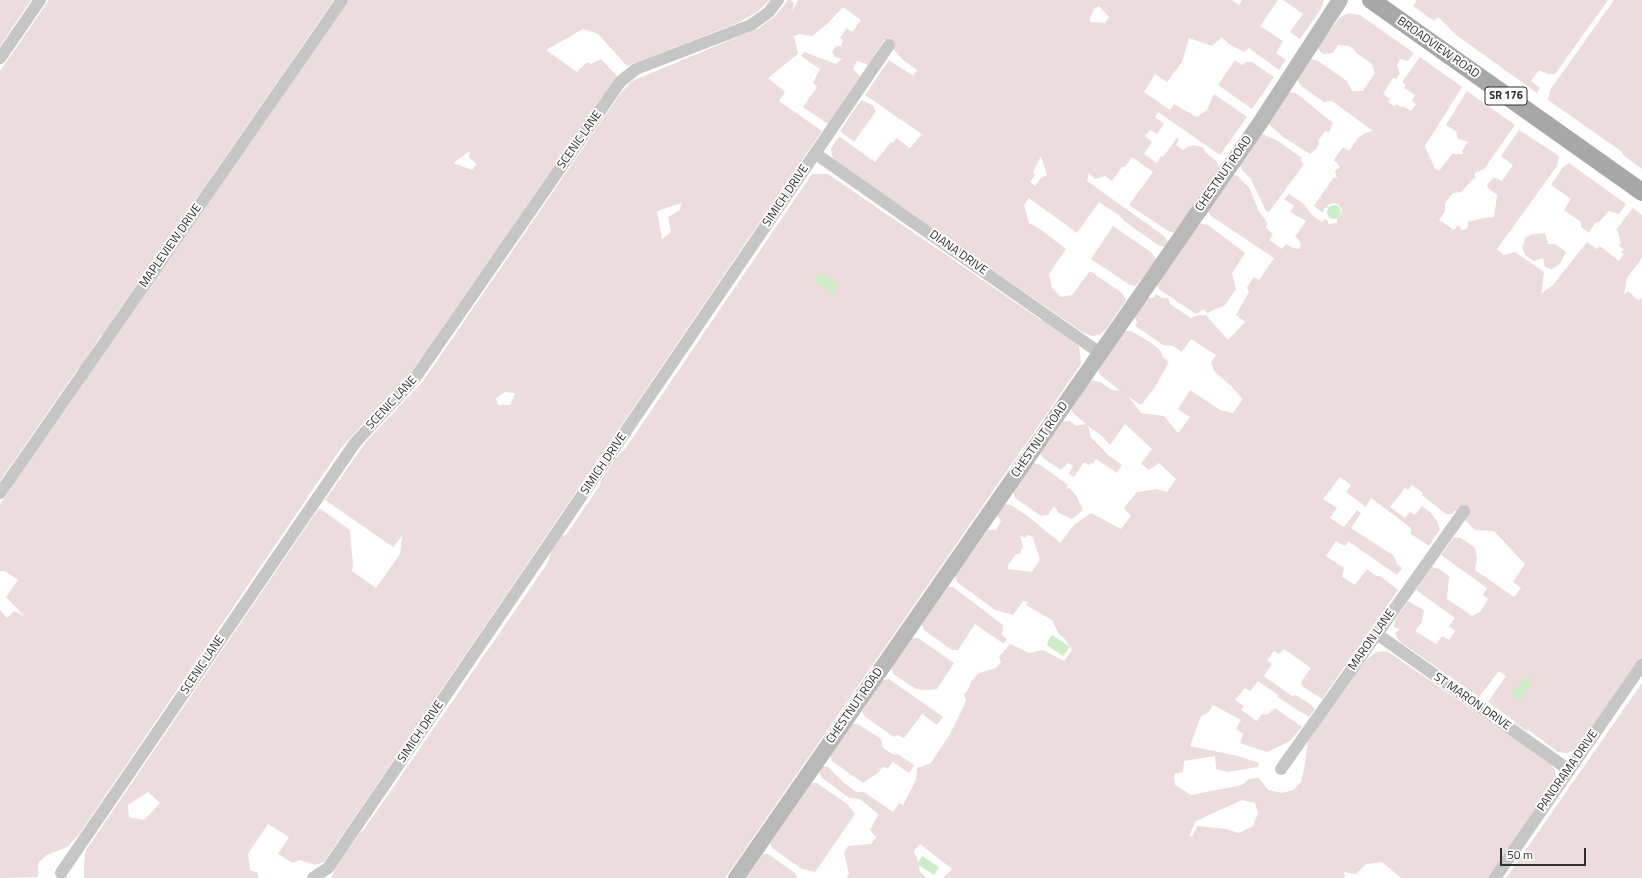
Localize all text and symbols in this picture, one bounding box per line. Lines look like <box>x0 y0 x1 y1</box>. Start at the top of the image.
street label: BROADVIEW ROAD <box>1394 14 1482 82</box>
road number: SR 176 <box>1485 87 1527 105</box>
street label: SCENIC LANE <box>555 108 605 172</box>
street label: CHESTNUT ROAD <box>1193 133 1255 215</box>
street label: SIMICH DRIVE <box>760 162 812 230</box>
street label: MAPLEVIEW DRIVE <box>137 202 205 290</box>
street label: DIANA DRIVE <box>926 228 990 278</box>
street label: SCENIC LANE <box>364 373 420 433</box>
street label: CHESTNUT ROAD <box>1009 399 1071 481</box>
street label: SIMICH DRIVE <box>578 430 630 498</box>
street label: MARON LANE <box>1346 607 1398 673</box>
street label: SCENIC LANE <box>178 633 228 697</box>
street label: CHESTNUT ROAD <box>824 665 886 747</box>
street label: ST MARON DRIVE <box>1431 670 1513 734</box>
street label: SIMICH DRIVE <box>395 698 447 766</box>
street label: PANORAMA DRIVE <box>1535 728 1601 814</box>
scale bar <box>1502 840 1588 866</box>
text: 50 m <box>1507 845 1533 864</box>

